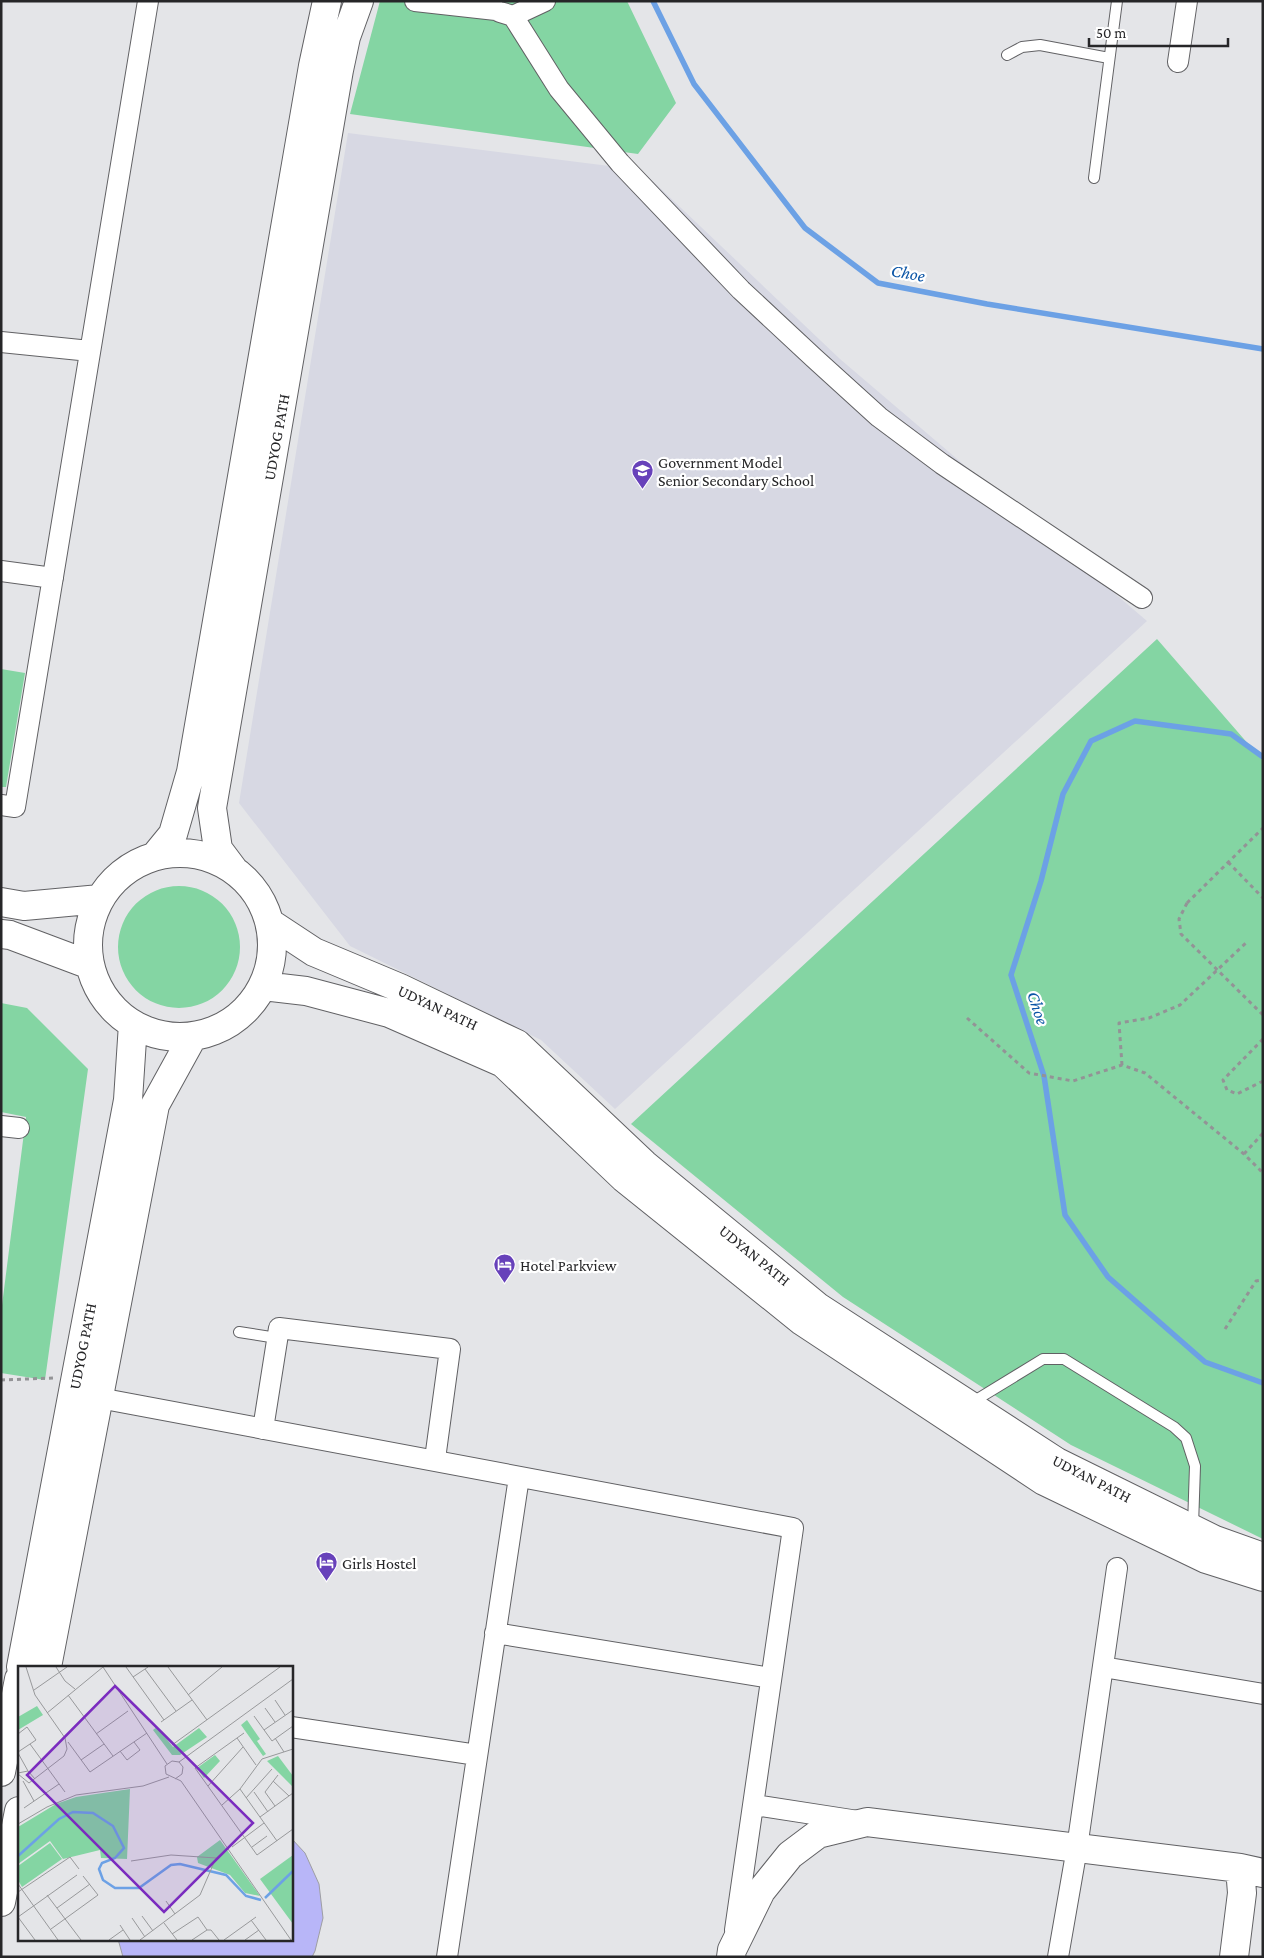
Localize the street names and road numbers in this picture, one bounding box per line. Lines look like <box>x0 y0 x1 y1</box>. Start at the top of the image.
street label: UDYOG PATH <box>261 392 292 482</box>
street label: UDYAN PATH <box>395 982 480 1033</box>
street label: UDYAN PATH <box>716 1222 794 1289</box>
street label: UDYOG PATH <box>66 1301 99 1391</box>
street label: UDYAN PATH <box>1050 1451 1134 1506</box>

